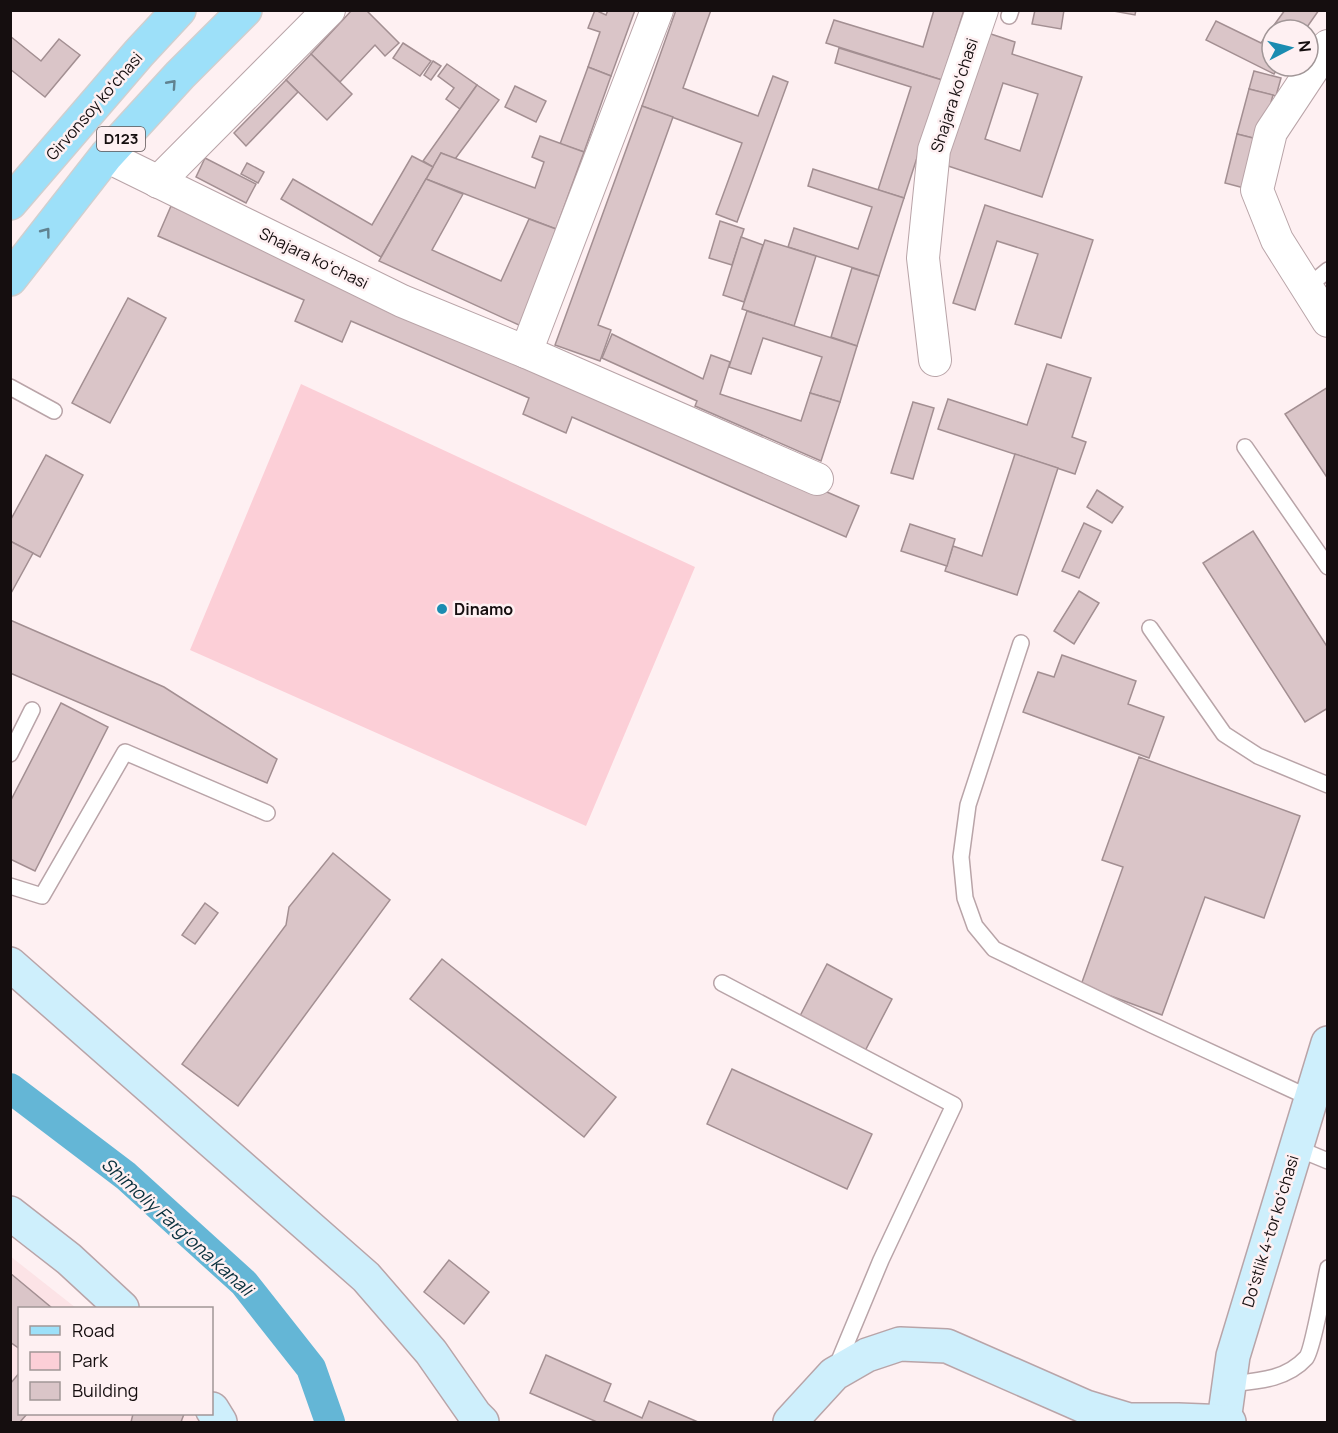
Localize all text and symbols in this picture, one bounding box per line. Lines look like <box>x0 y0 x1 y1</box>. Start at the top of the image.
north arrow <box>1260 18 1320 78</box>
street label: Shajara koʻchasi <box>925 35 983 155</box>
text: N <box>1293 39 1317 53</box>
street label: Girvonsoy koʻchasi <box>41 47 147 165</box>
one-way arrow <box>165 80 176 90</box>
road number: D123 <box>97 127 145 151</box>
street label: Shajara koʻchasi <box>256 222 372 294</box>
one-way arrow <box>38 227 49 238</box>
place label: Dinamo <box>454 598 513 620</box>
marker: Dinamo <box>435 602 449 616</box>
water label: Shimoliy Fargʻona kanali <box>97 1152 261 1303</box>
street label: Doʻstlik 4-tor koʻchasi <box>1236 1152 1304 1310</box>
legend <box>18 1307 213 1415</box>
text: Road <box>72 1318 115 1342</box>
text: Park <box>72 1348 109 1372</box>
text: Building <box>72 1378 138 1402</box>

